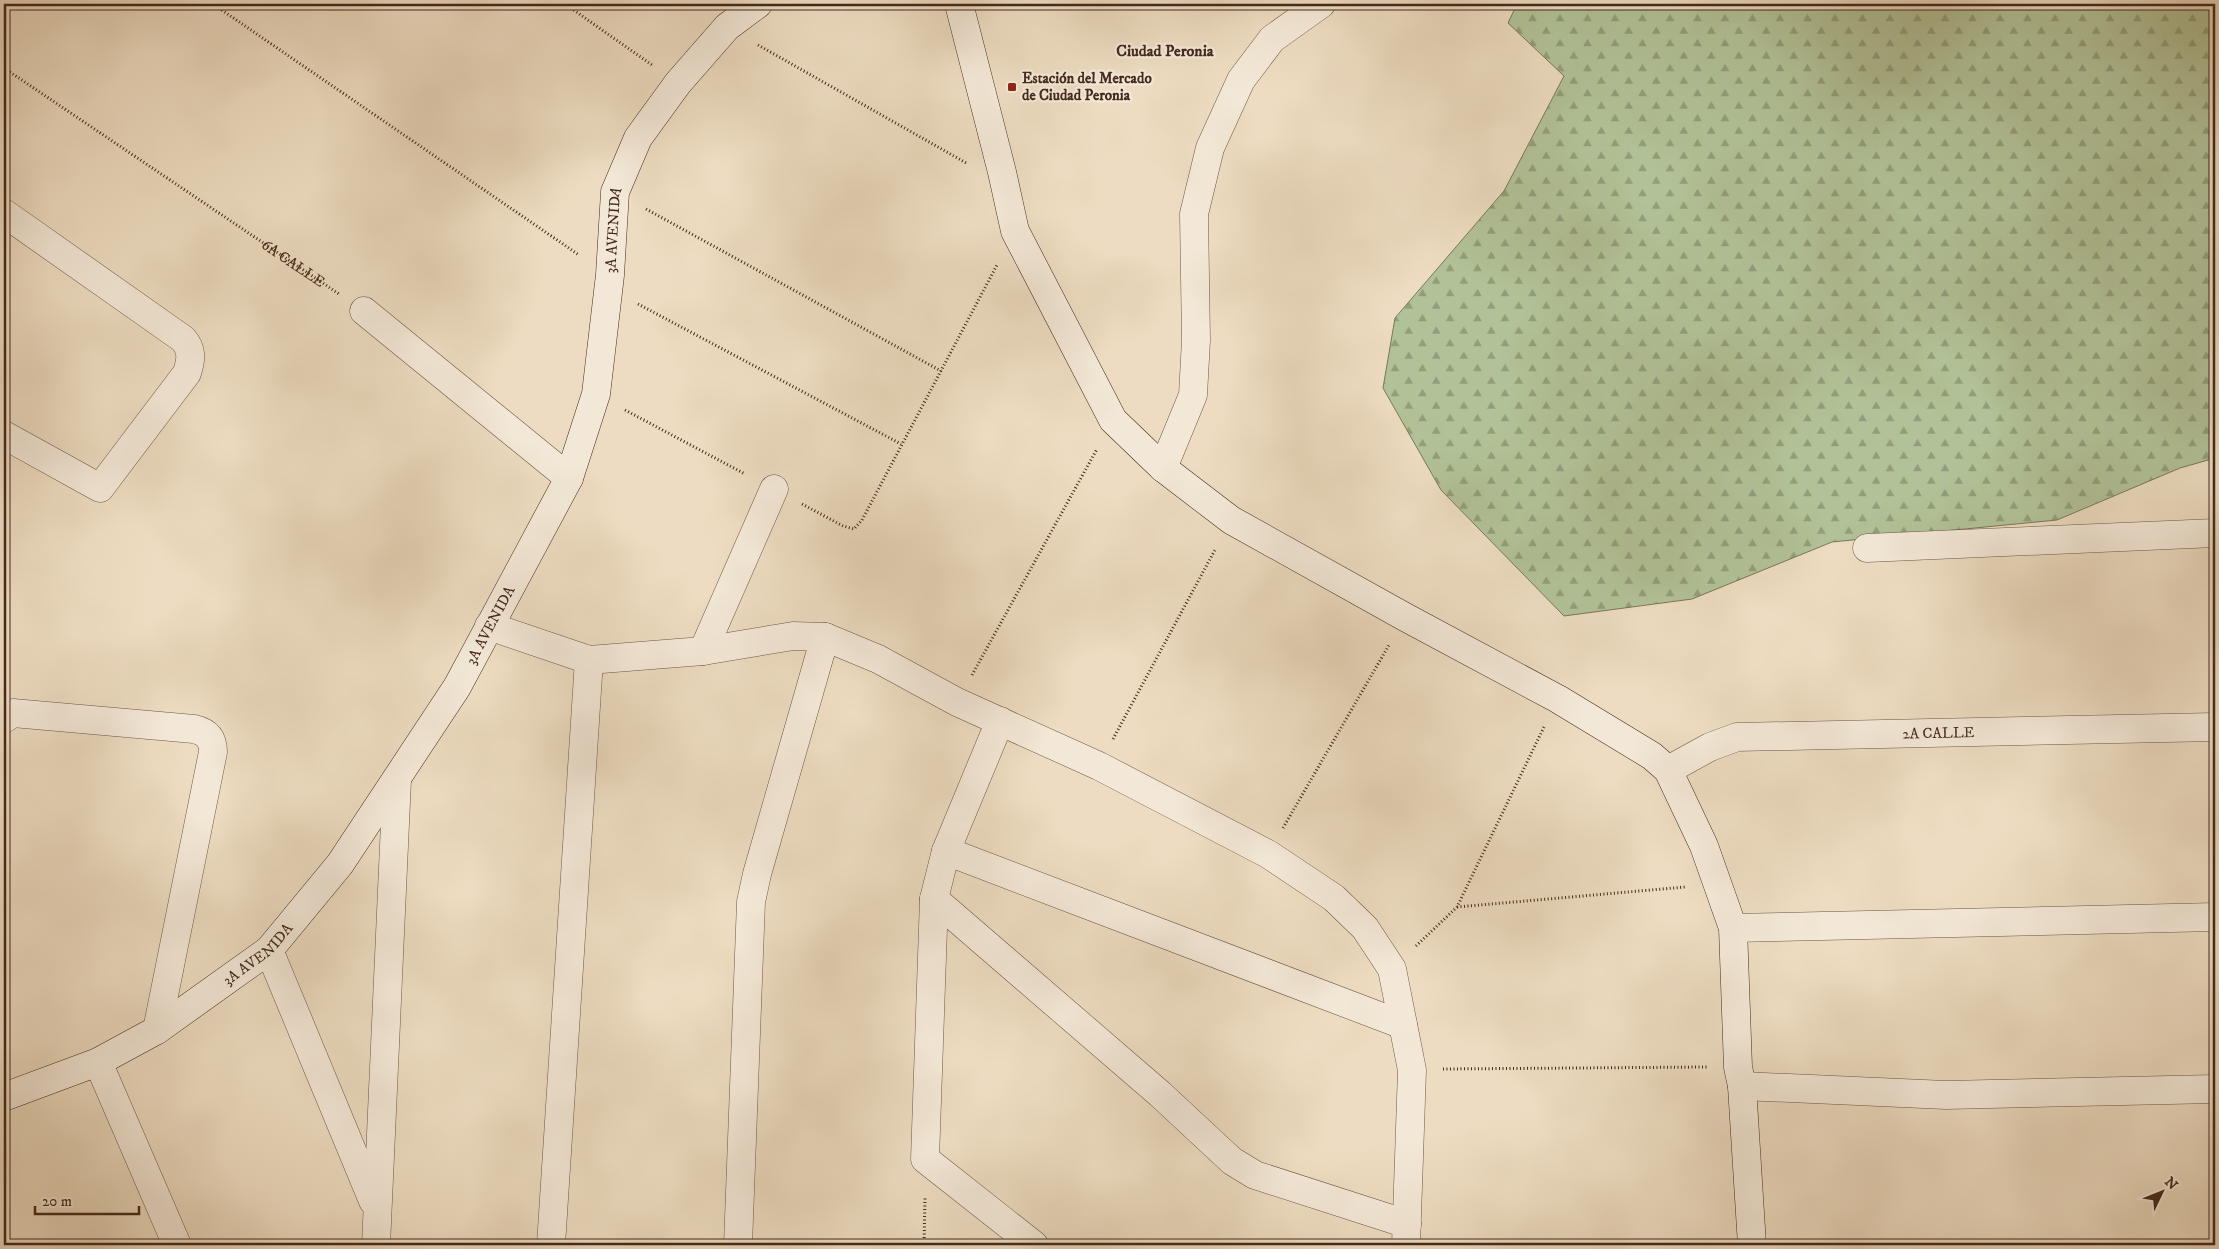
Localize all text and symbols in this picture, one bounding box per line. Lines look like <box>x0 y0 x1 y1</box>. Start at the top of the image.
district label: Ciudad Peronia <box>1116 41 1215 61</box>
place label: Estación del Mercado de Ciudad Peronia <box>1022 69 1152 105</box>
marker: Estación del Mercado de Ciudad Peronia <box>1006 81 1018 93</box>
street label: 3A AVENIDA <box>601 183 626 274</box>
street label: 6A CALLE <box>258 235 329 292</box>
street label: 3A AVENIDA <box>462 582 520 668</box>
street label: 2A CALLE <box>1902 723 1975 744</box>
street label: 3A AVENIDA <box>219 919 298 990</box>
north arrow <box>2136 1166 2186 1216</box>
text: N <box>2160 1173 2182 1195</box>
scale bar <box>35 1184 139 1216</box>
text: 20 m <box>42 1192 72 1211</box>

